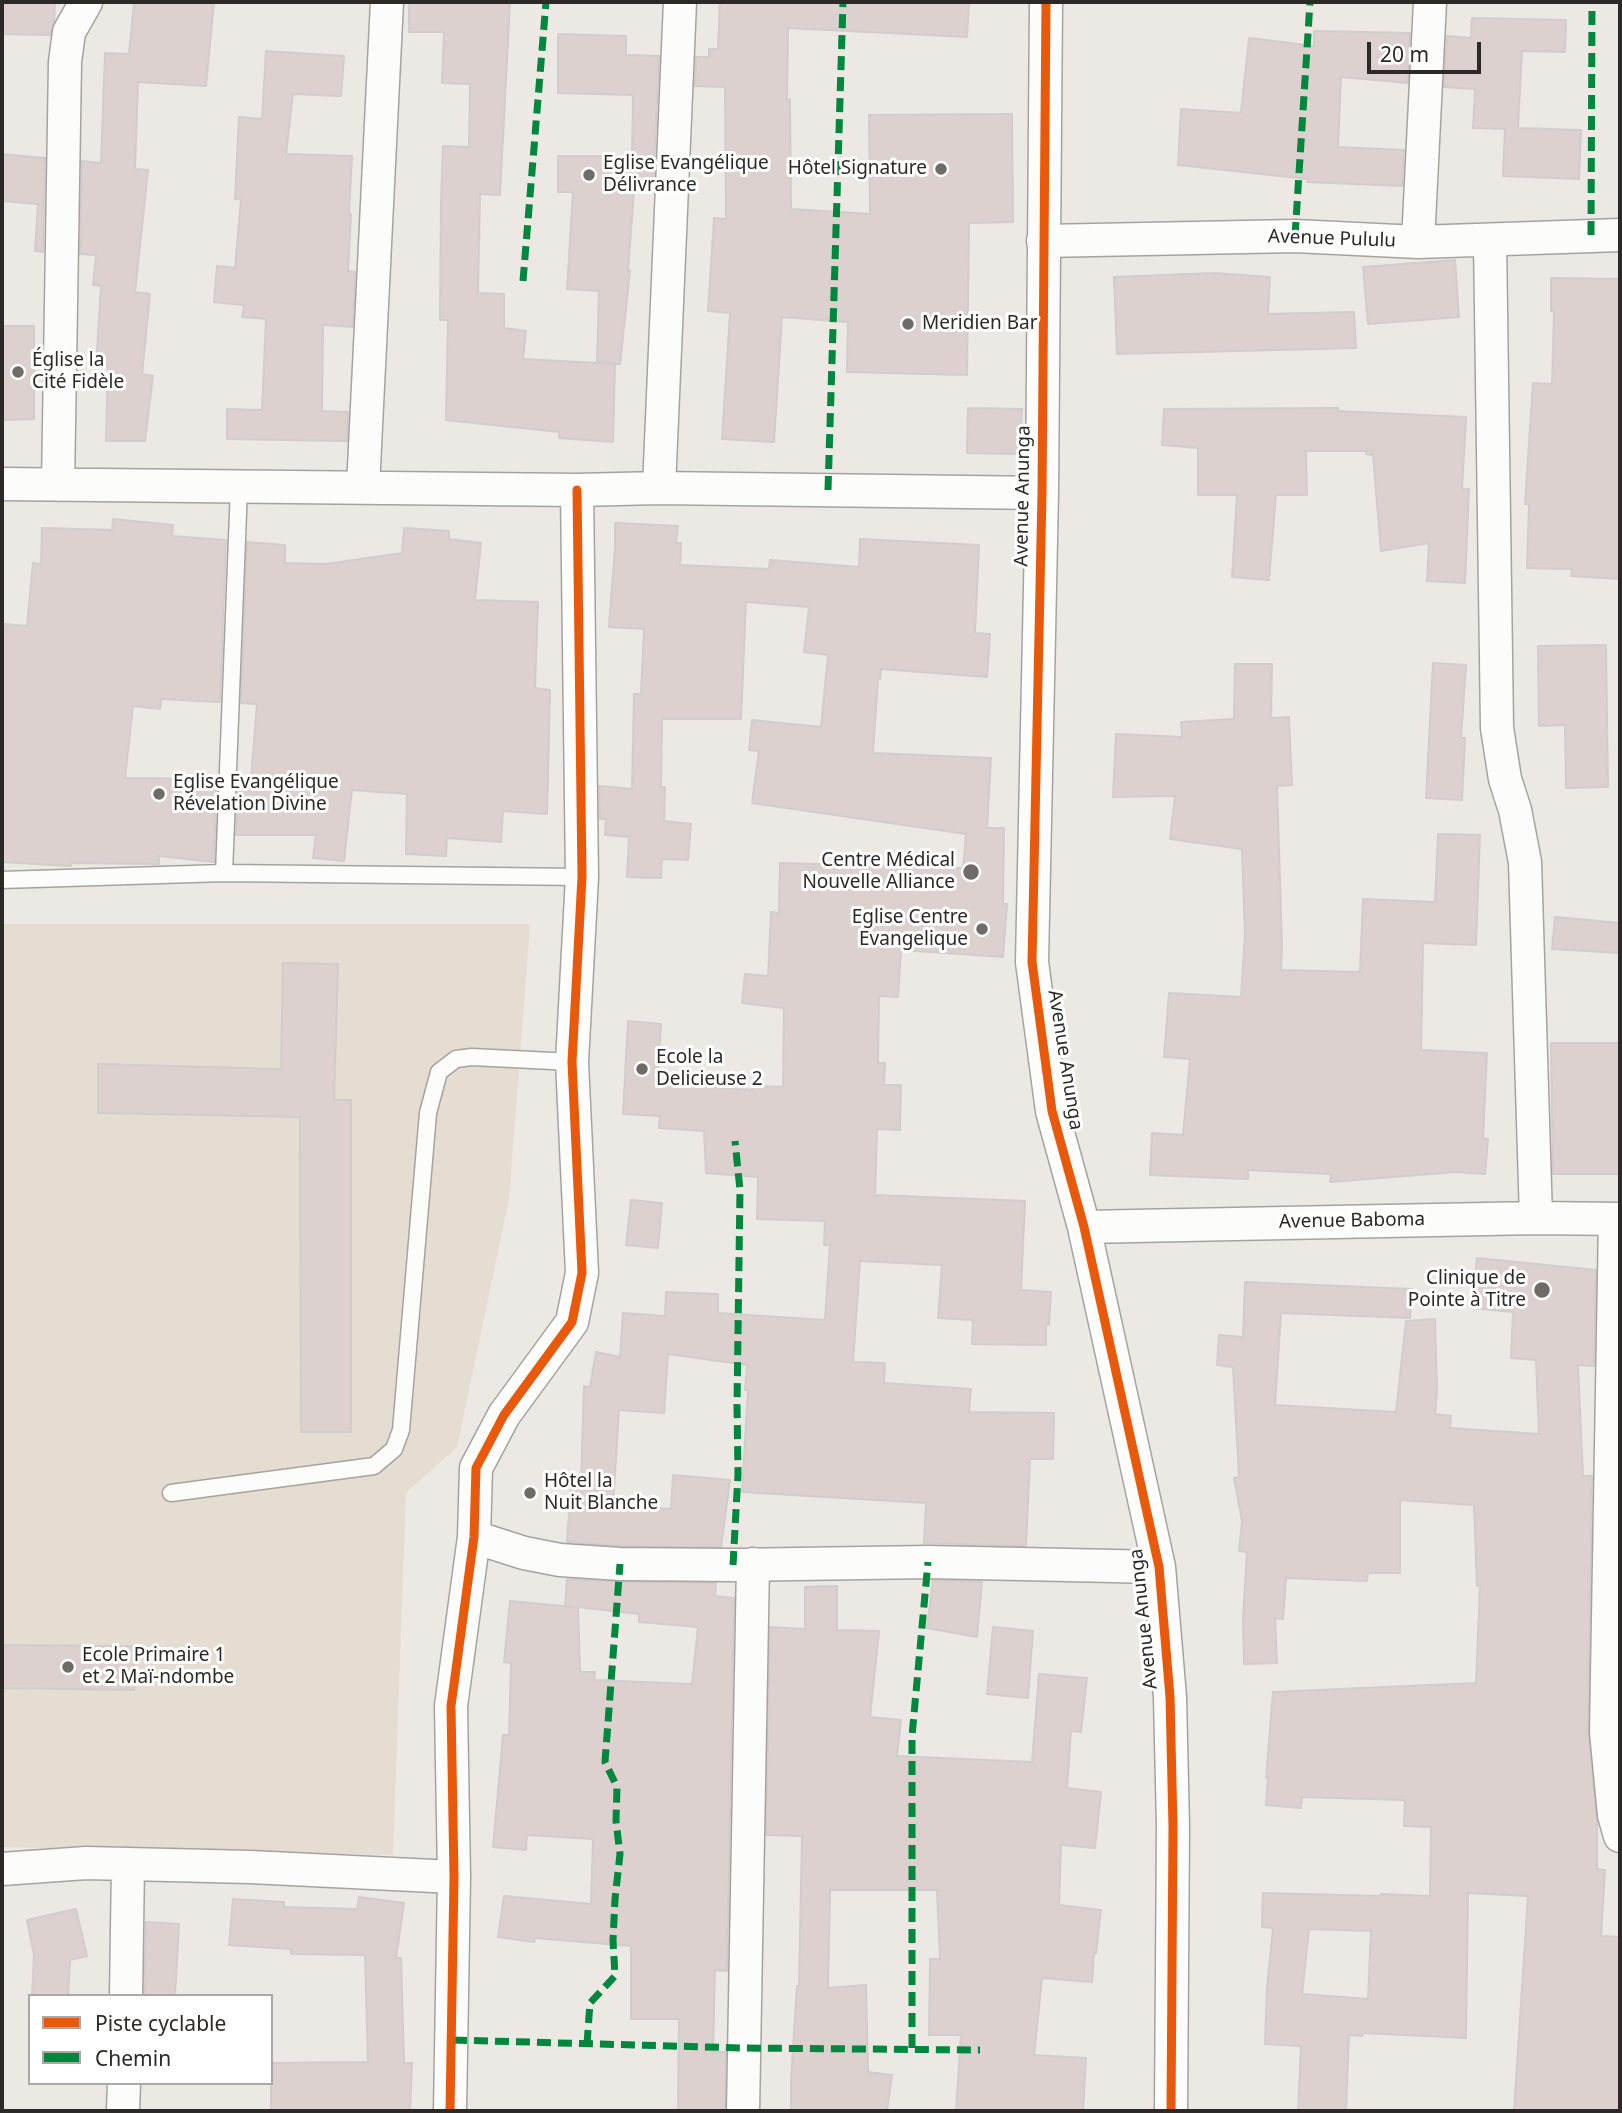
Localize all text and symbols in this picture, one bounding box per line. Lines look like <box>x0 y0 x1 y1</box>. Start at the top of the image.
scale bar <box>1370 28 1484 72</box>
text: 20 m <box>1380 40 1429 68</box>
place label: Eglise Evangélique Délivrance <box>603 153 769 197</box>
place label: Hôtel Signature <box>788 158 927 180</box>
marker: Hôtel Signature <box>933 161 949 177</box>
marker: Eglise Evangélique Délivrance <box>581 167 597 183</box>
street label: Avenue Pululu <box>1268 225 1396 253</box>
place label: Meridien Bar <box>922 313 1038 335</box>
marker: Meridien Bar <box>900 316 916 332</box>
place label: Église la Cité Fidèle <box>32 350 124 394</box>
marker: Église la Cité Fidèle <box>10 364 26 380</box>
street label: Avenue Anunga <box>1010 425 1036 567</box>
place label: Eglise Evangélique Révelation Divine <box>173 772 339 816</box>
marker: Eglise Evangélique Révelation Divine <box>151 786 167 802</box>
place label: Centre Médical Nouvelle Alliance <box>802 850 955 894</box>
marker: Centre Médical Nouvelle Alliance <box>961 862 981 882</box>
place label: Eglise Centre Evangelique <box>852 907 968 951</box>
marker: Eglise Centre Evangelique <box>974 921 990 937</box>
street label: Avenue Anunga <box>1043 988 1087 1132</box>
place label: Ecole la Delicieuse 2 <box>656 1047 762 1091</box>
marker: Ecole la Delicieuse 2 <box>634 1061 650 1077</box>
street label: Avenue Baboma <box>1279 1208 1425 1234</box>
place label: Clinique de Pointe à Titre <box>1408 1268 1526 1312</box>
marker: Clinique de Pointe à Titre <box>1532 1280 1552 1300</box>
place label: Hôtel la Nuit Blanche <box>544 1471 658 1515</box>
marker: Hôtel la Nuit Blanche <box>522 1485 538 1501</box>
street label: Avenue Anunga <box>1125 1548 1163 1690</box>
place label: Ecole Primaire 1 et 2 Maï-ndombe <box>82 1645 234 1689</box>
marker: Ecole Primaire 1 et 2 Maï-ndombe <box>60 1659 76 1675</box>
legend <box>28 1994 273 2085</box>
text: Piste cyclable <box>95 2009 226 2037</box>
text: Chemin <box>95 2044 171 2072</box>

